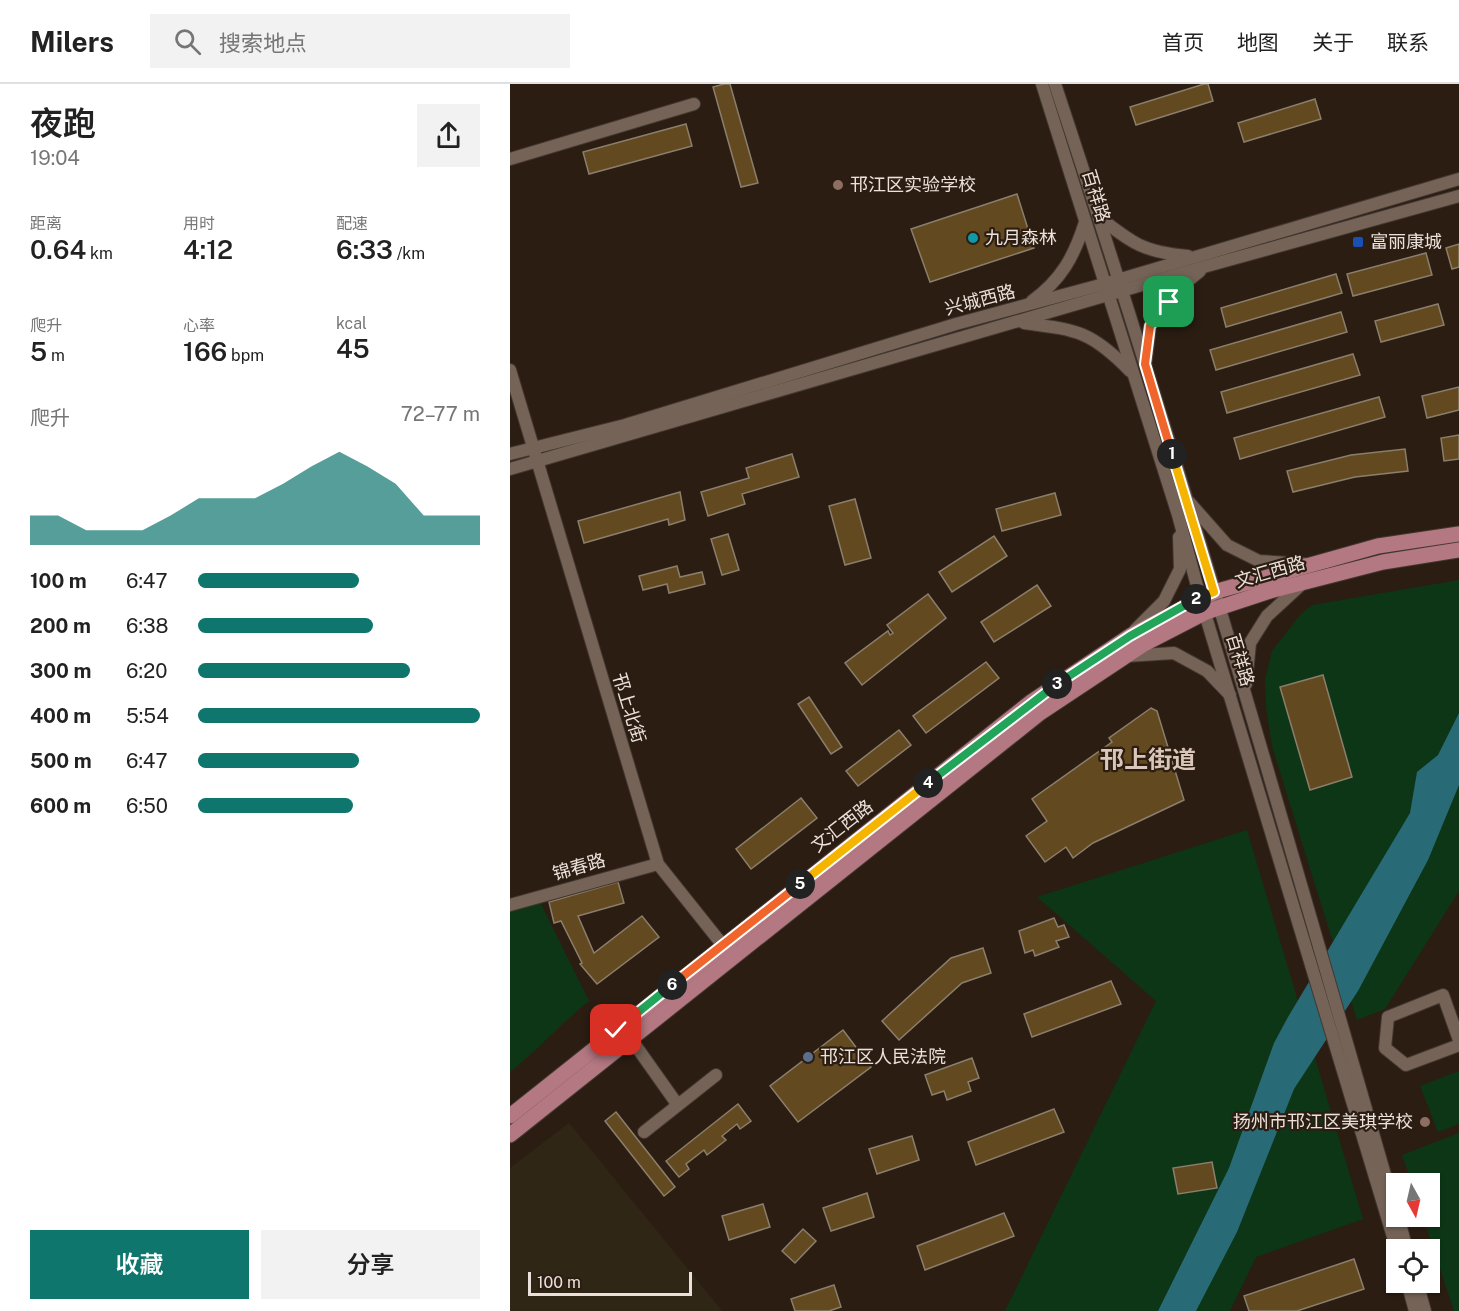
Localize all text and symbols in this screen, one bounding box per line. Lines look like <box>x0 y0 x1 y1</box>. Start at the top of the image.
search box <box>150 14 570 68</box>
text: Milers <box>30 25 114 58</box>
icon: search <box>171 25 204 58</box>
text: 搜索地点 <box>219 30 307 56</box>
text: 首页 <box>1162 30 1204 55</box>
text: 地图 <box>1237 30 1279 55</box>
text: 关于 <box>1312 30 1354 55</box>
text: 联系 <box>1387 30 1429 55</box>
text: 夜跑 <box>30 104 96 142</box>
button: share <box>417 104 480 167</box>
text: 19:04 <box>30 146 80 170</box>
street label: 百祥路 <box>1079 167 1114 225</box>
place label: 邗江区实验学校 <box>850 174 976 195</box>
marker: 邗江区实验学校 <box>831 178 845 192</box>
text: 距离 <box>30 214 62 233</box>
text: 用时 <box>183 214 215 233</box>
text: 配速 <box>336 214 368 233</box>
place label: 九月森林 <box>985 227 1057 248</box>
marker: 九月森林 <box>966 231 980 245</box>
place label: 富丽康城 <box>1370 231 1442 252</box>
text: 0.64 <box>30 234 86 265</box>
text: 4:12 <box>183 234 233 265</box>
text: 6:33 <box>336 234 393 265</box>
marker: 富丽康城 <box>1351 235 1365 249</box>
text: km <box>86 244 113 263</box>
text: /km <box>393 244 425 263</box>
pin <box>1143 276 1194 327</box>
street label: 兴城西路 <box>942 280 1017 319</box>
icon: arrive <box>1152 285 1185 318</box>
text: kcal <box>336 314 367 333</box>
text: 爬升 <box>30 316 62 335</box>
text: 心率 <box>183 316 215 335</box>
text: 45 <box>336 333 370 364</box>
text: 5 <box>30 336 47 367</box>
text: 166 <box>183 336 227 367</box>
text: m <box>47 346 65 365</box>
text: bpm <box>227 346 264 365</box>
text: 72–77 m <box>401 402 480 426</box>
text: 爬升 <box>30 406 70 430</box>
pin: 1 <box>1157 439 1187 469</box>
text: 1 <box>1169 444 1175 463</box>
street label: 文汇西路 <box>1232 552 1307 592</box>
text: 100 m <box>30 569 87 593</box>
text: 6:47 <box>126 569 167 593</box>
pin: 2 <box>1181 584 1211 614</box>
text: 2 <box>1191 589 1201 608</box>
text: 200 m <box>30 614 91 638</box>
text: 6:38 <box>126 614 168 638</box>
street label: 百祥路 <box>1223 631 1258 689</box>
text: 300 m <box>30 659 91 683</box>
text: 6:20 <box>126 659 168 683</box>
pin: 3 <box>1042 669 1072 699</box>
street label: 邗上北街 <box>609 670 650 745</box>
text: 3 <box>1052 674 1062 693</box>
text: 400 m <box>30 704 91 728</box>
text: 5:54 <box>126 704 169 728</box>
district label: 邗上街道 <box>1100 745 1196 773</box>
text: 500 m <box>30 749 92 773</box>
text: 6:47 <box>126 749 167 773</box>
pin: 4 <box>913 768 943 798</box>
text: 4 <box>923 773 933 792</box>
text: 600 m <box>30 794 91 818</box>
text: 6:50 <box>126 794 168 818</box>
street label: 文汇西路 <box>807 795 877 856</box>
street label: 锦春路 <box>550 849 608 884</box>
pin: 5 <box>785 869 815 899</box>
text: 5 <box>795 874 805 893</box>
pin: 6 <box>657 970 687 1000</box>
text: 6 <box>667 975 677 994</box>
pin <box>590 1004 641 1055</box>
icon: check <box>599 1013 632 1046</box>
place label: 邗江区人民法院 <box>820 1046 946 1067</box>
marker: 邗江区人民法院 <box>801 1050 815 1064</box>
place label: 扬州市邗江区美琪学校 <box>1233 1111 1413 1132</box>
marker: 扬州市邗江区美琪学校 <box>1418 1115 1432 1129</box>
north arrow <box>1386 1173 1440 1227</box>
map controls <box>1386 1173 1440 1293</box>
button: 收藏 <box>30 1230 249 1299</box>
button: 分享 <box>261 1230 480 1299</box>
button: locate <box>1386 1239 1440 1293</box>
scale bar <box>528 1269 692 1296</box>
text: 100 m <box>537 1273 581 1292</box>

